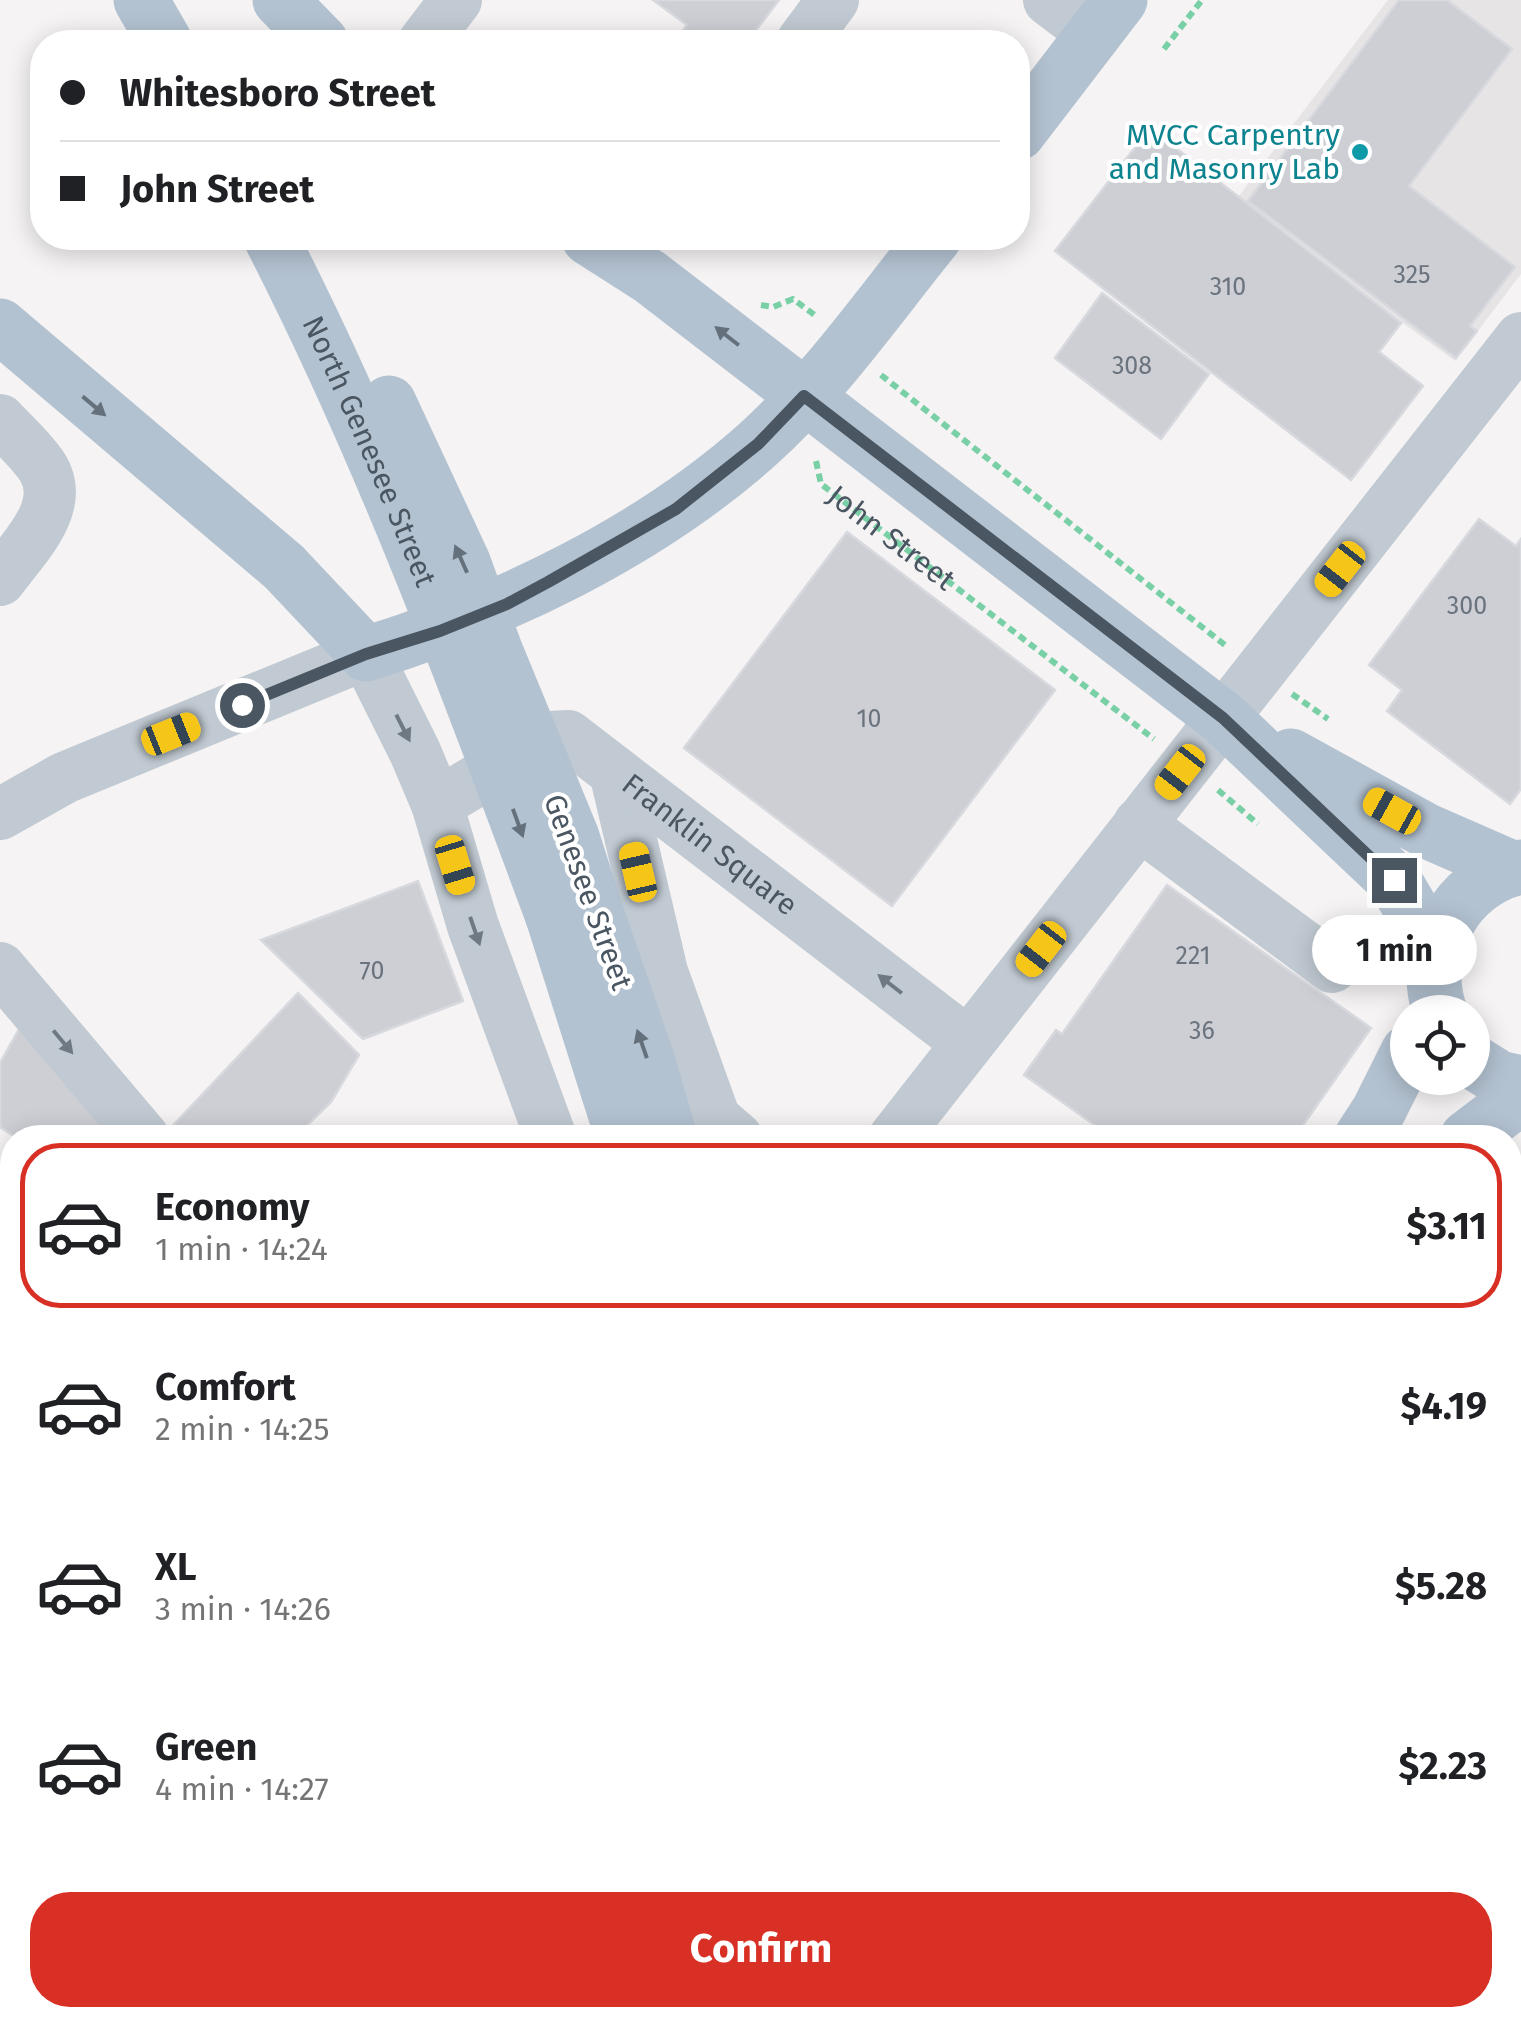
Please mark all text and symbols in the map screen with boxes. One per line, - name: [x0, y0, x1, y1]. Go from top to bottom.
- text: Whitesboro Street: [120, 70, 435, 116]
- place label: MVCC Carpentry and Masonry Lab: [1109, 117, 1340, 187]
- marker: MVCC Carpentry and Masonry Lab: [1349, 141, 1371, 163]
- text: John Street: [120, 166, 314, 212]
- house number: 325: [1393, 260, 1431, 290]
- house number: 310: [1210, 272, 1246, 302]
- street label: North Genesee Street: [294, 310, 444, 592]
- one-way arrow: [714, 326, 740, 347]
- house number: 308: [1112, 351, 1152, 381]
- one-way arrow: [81, 395, 106, 417]
- street label: John Street: [820, 478, 962, 598]
- car: [1310, 536, 1370, 602]
- one-way arrow: [453, 544, 469, 574]
- house number: 300: [1447, 591, 1487, 621]
- route start: [220, 683, 265, 728]
- house number: 10: [857, 704, 881, 734]
- car: [138, 709, 204, 759]
- one-way arrow: [394, 714, 411, 743]
- car: [1150, 739, 1210, 805]
- street label: Franklin Square: [615, 766, 805, 923]
- car: [1358, 783, 1426, 839]
- street label: Genesee Street: [536, 789, 640, 995]
- one-way arrow: [511, 809, 526, 839]
- car: [432, 832, 478, 898]
- car: [617, 839, 659, 905]
- route end: [1372, 858, 1417, 903]
- callout: 1 min: [1312, 915, 1476, 985]
- car: [1011, 916, 1071, 982]
- one-way arrow: [468, 917, 483, 947]
- text: 1 min: [1356, 931, 1433, 969]
- house number: 221: [1176, 941, 1210, 971]
- house number: 70: [360, 956, 384, 986]
- one-way arrow: [877, 974, 903, 994]
- map controls: [1390, 995, 1490, 1095]
- button: locate: [1390, 995, 1490, 1095]
- house number: 36: [1189, 1016, 1215, 1046]
- one-way arrow: [634, 1029, 649, 1059]
- one-way arrow: [52, 1030, 73, 1055]
- icon: car: [35, 1181, 125, 1271]
- text: Economy: [155, 1184, 310, 1230]
- text: $3.11: [1406, 1203, 1487, 1249]
- text: 1 min · 14:24: [155, 1230, 328, 1268]
- icon: car: [35, 1361, 125, 1451]
- text: Comfort: [155, 1364, 296, 1410]
- text: $4.19: [1400, 1383, 1487, 1429]
- text: 2 min · 14:25: [155, 1410, 330, 1448]
- icon: car: [35, 1541, 125, 1631]
- text: XL: [155, 1544, 197, 1590]
- text: $5.28: [1395, 1563, 1487, 1609]
- text: 3 min · 14:26: [155, 1590, 331, 1628]
- icon: car: [35, 1721, 125, 1811]
- text: Green: [155, 1724, 258, 1770]
- text: $2.23: [1399, 1743, 1487, 1789]
- text: 4 min · 14:27: [155, 1770, 329, 1808]
- button: Confirm: [30, 1892, 1492, 2007]

